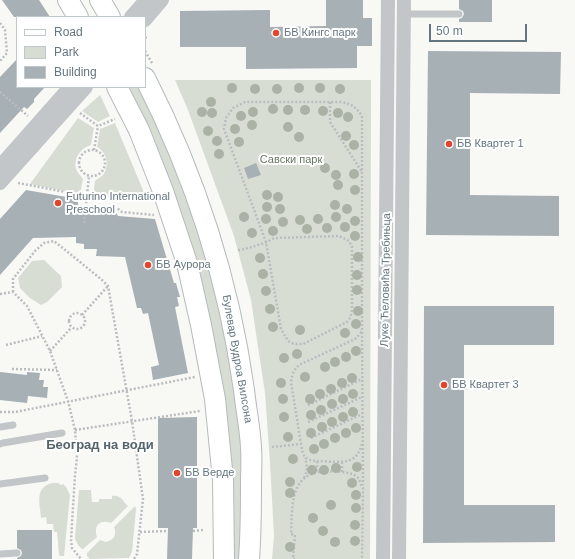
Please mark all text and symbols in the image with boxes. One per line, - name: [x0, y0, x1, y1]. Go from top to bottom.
- legend: [16, 16, 146, 88]
- scale bar: [431, 16, 529, 42]
- text: 50 m: [436, 24, 463, 38]
- text: Road: [54, 25, 83, 39]
- place label: БВ Кингс парк: [284, 26, 356, 40]
- marker: БВ Кингс парк: [271, 28, 281, 38]
- text: Park: [54, 45, 79, 59]
- text: Building: [54, 65, 97, 79]
- place label: БВ Квартет 1: [457, 137, 524, 151]
- marker: БВ Квартет 1: [444, 139, 454, 149]
- park label: Савски парк: [260, 153, 322, 167]
- place label: Futurino International Preschool: [66, 190, 170, 216]
- marker: Futurino International Preschool: [53, 198, 63, 208]
- street label: Луке Ћеловића Требињца: [378, 213, 394, 347]
- place label: БВ Аурора: [156, 258, 211, 272]
- marker: БВ Аурора: [143, 260, 153, 270]
- street label: Булевар Вудроа Вилсона: [219, 294, 255, 424]
- place label: БВ Квартет 3: [452, 378, 519, 392]
- marker: БВ Квартет 3: [439, 380, 449, 390]
- district label: Београд на води: [46, 437, 154, 453]
- place label: БВ Верде: [185, 466, 234, 480]
- marker: БВ Верде: [172, 468, 182, 478]

